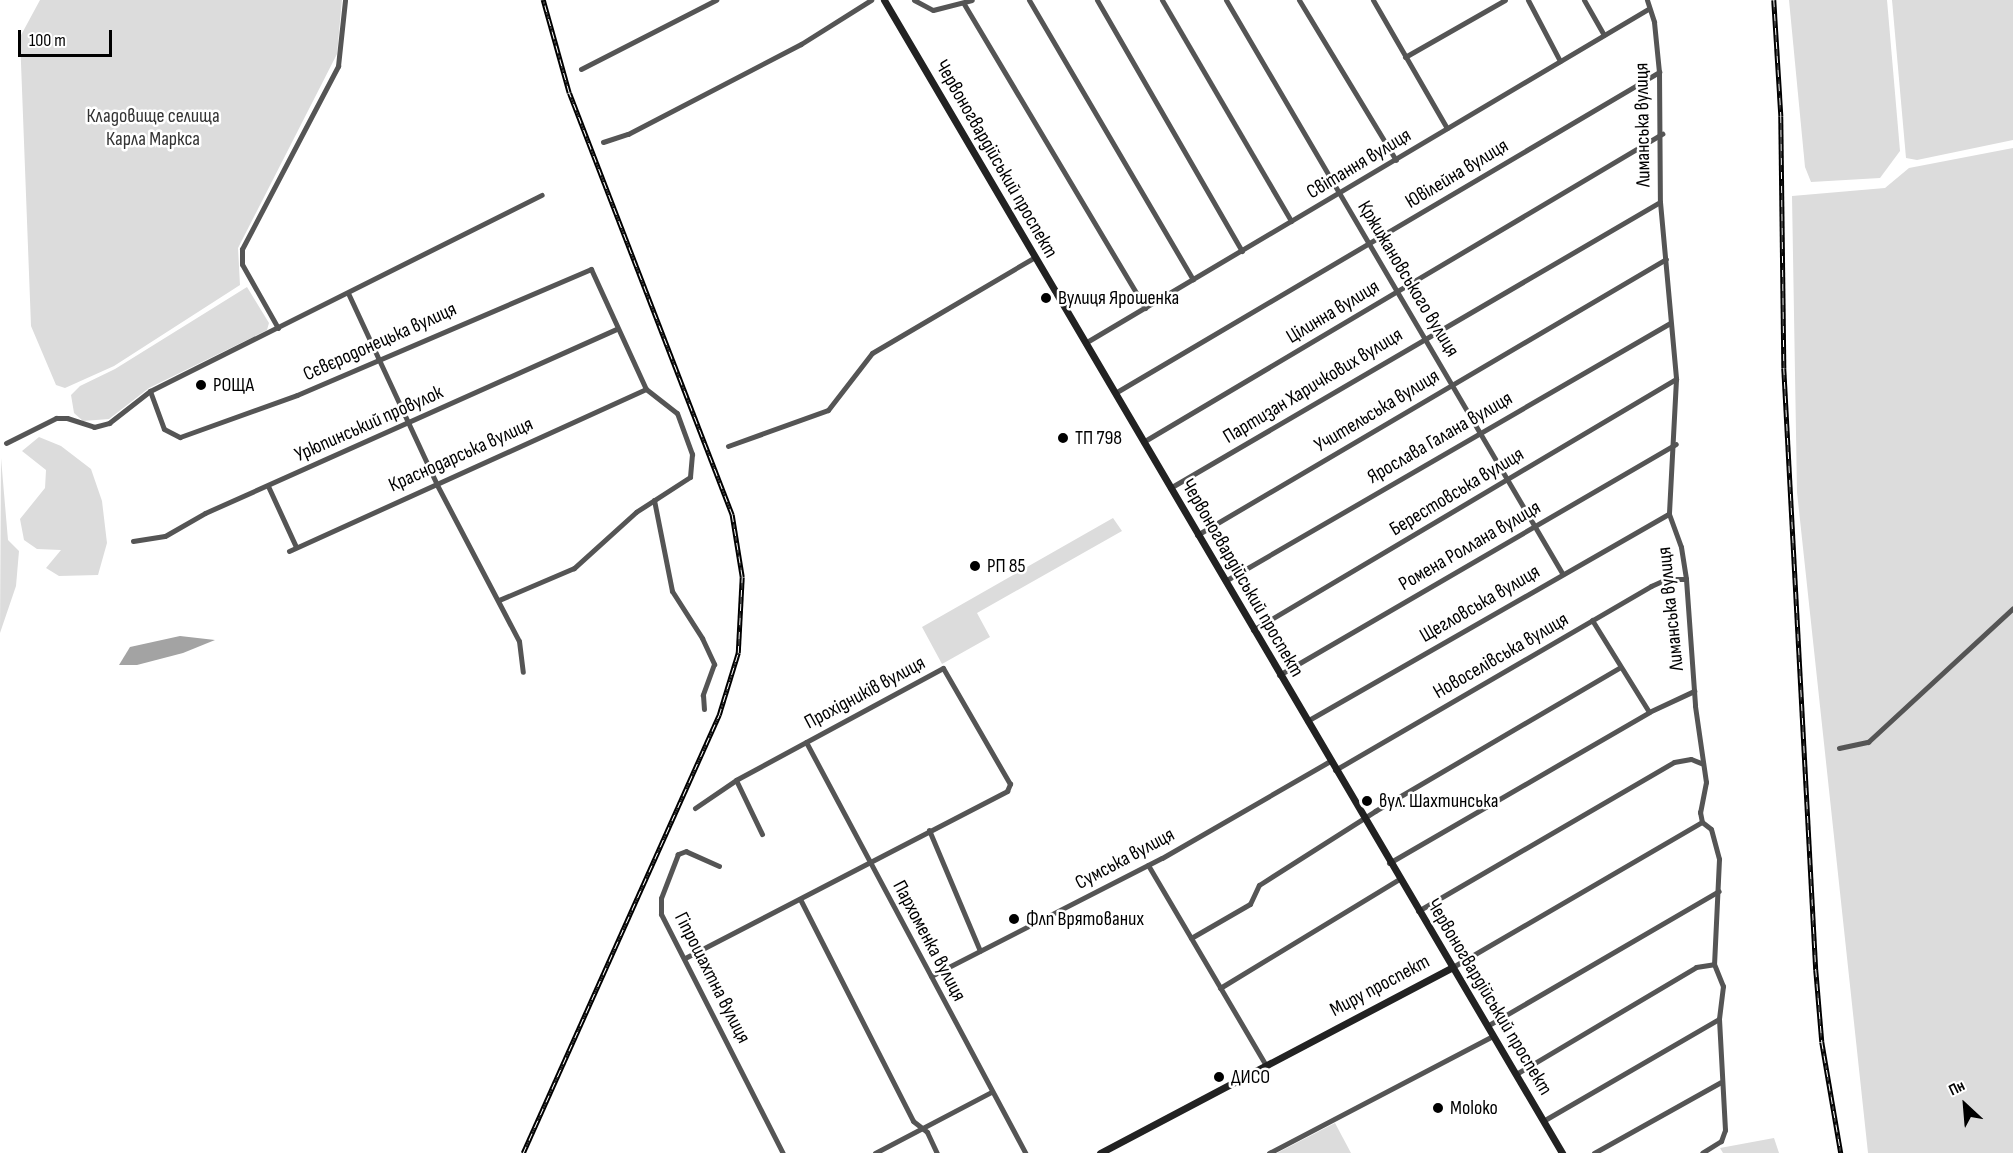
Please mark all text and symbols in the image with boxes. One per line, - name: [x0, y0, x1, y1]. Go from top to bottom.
- scale bar: [21, 18, 116, 56]
- text: 100 m: [29, 30, 66, 51]
- street label: Червоногвардійський проспект: [929, 56, 1063, 262]
- street label: Лиманська вулиця: [1630, 63, 1656, 187]
- park label: Кладовище селища Карла Маркса: [86, 105, 220, 152]
- street label: Світання вулиця: [1302, 123, 1416, 205]
- street label: Ювілейна вулиця: [1401, 134, 1513, 214]
- street label: Кржижановського вулиця: [1352, 197, 1464, 361]
- street label: Цілинна вулиця: [1282, 275, 1384, 349]
- place label: Вулиця Ярошенка: [1058, 286, 1179, 310]
- marker: Вулиця Ярошенка: [1039, 291, 1053, 305]
- street label: Сєвєродонецька вулиця: [300, 297, 460, 387]
- street label: Партизан Харичкових вулиця: [1219, 323, 1407, 449]
- street label: Учительська вулиця: [1310, 364, 1444, 458]
- place label: РОЩА: [213, 373, 254, 397]
- marker: РОЩА: [194, 378, 208, 392]
- street label: Урюпинський провулок: [291, 381, 447, 467]
- street label: Ярослава Галана вулиця: [1363, 387, 1517, 489]
- street label: Краснодарська вулиця: [385, 412, 537, 498]
- place label: ТП 798: [1075, 426, 1122, 450]
- marker: ТП 798: [1056, 431, 1070, 445]
- street label: Берестовська вулиця: [1386, 443, 1528, 541]
- street label: Червоногвардійський проспект: [1175, 475, 1309, 681]
- street label: Ромена Роллана вулиця: [1395, 496, 1545, 596]
- street label: Лиманська вулиця: [1653, 546, 1689, 672]
- place label: РП 85: [987, 554, 1026, 578]
- marker: РП 85: [968, 559, 982, 573]
- street label: Щегловська вулиця: [1416, 560, 1544, 648]
- street label: Новоселівська вулиця: [1429, 608, 1573, 704]
- street label: Прохідників вулиця: [801, 651, 929, 735]
- place label: вул. Шахтинська: [1379, 789, 1498, 813]
- marker: вул. Шахтинська: [1360, 794, 1374, 808]
- street label: Сумська вулиця: [1071, 823, 1179, 895]
- street label: Пархоменка вулиця: [887, 876, 971, 1006]
- street label: Червоногвардійський проспект: [1421, 894, 1557, 1100]
- place label: Флп Врятованих: [1026, 907, 1144, 931]
- street label: Гіпрошахтна вулиця: [669, 909, 755, 1047]
- marker: Флп Врятованих: [1007, 912, 1021, 926]
- street label: Миру проспект: [1326, 950, 1434, 1022]
- place label: ДИСО: [1231, 1065, 1270, 1089]
- marker: ДИСО: [1212, 1070, 1226, 1084]
- north arrow: [1935, 1075, 1995, 1135]
- text: Пн: [1946, 1076, 1968, 1100]
- place label: Moloko: [1450, 1096, 1498, 1120]
- marker: Moloko: [1431, 1101, 1445, 1115]

